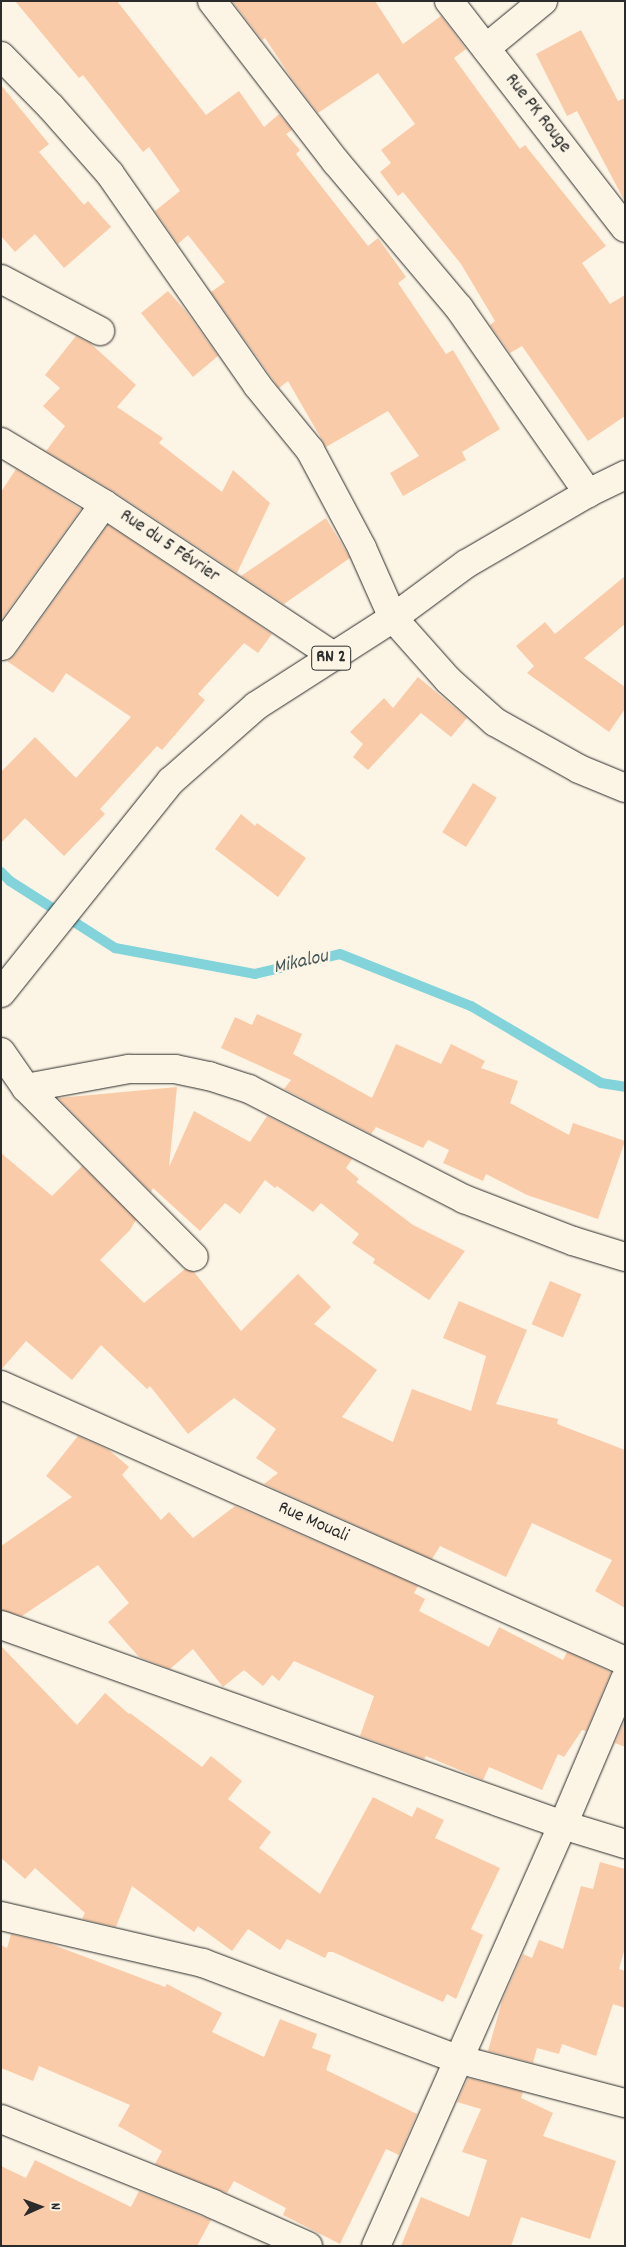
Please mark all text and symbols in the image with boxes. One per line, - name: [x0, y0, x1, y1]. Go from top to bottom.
- street label: Rue PK Rouge: [499, 70, 575, 158]
- street label: Rue du 5 Février: [115, 505, 223, 589]
- road number: RN 2: [311, 642, 351, 674]
- water label: Mikalou: [271, 945, 331, 981]
- street label: Rue Mouali: [274, 1497, 352, 1549]
- north arrow: [15, 2182, 65, 2232]
- text: N: [45, 2203, 65, 2210]

